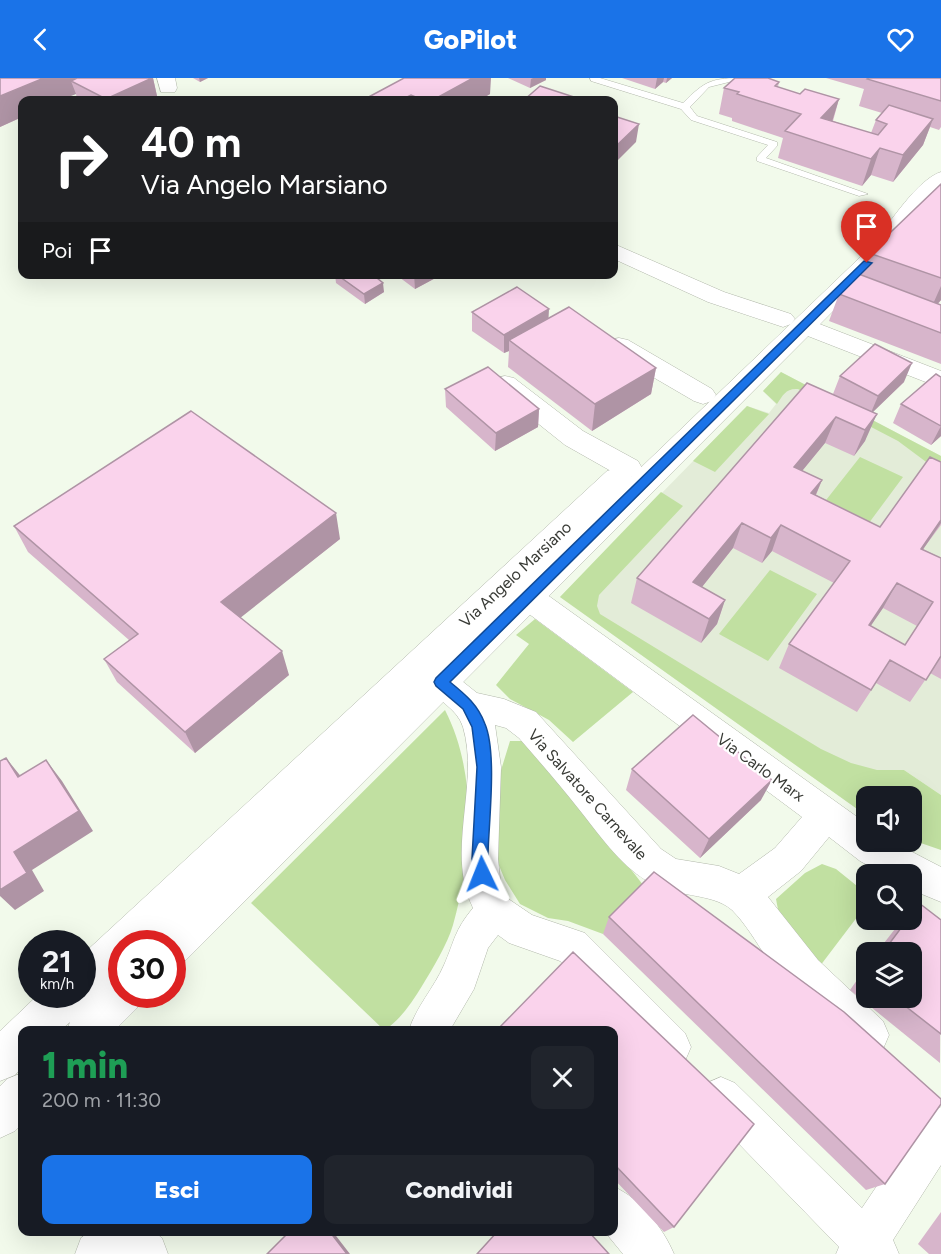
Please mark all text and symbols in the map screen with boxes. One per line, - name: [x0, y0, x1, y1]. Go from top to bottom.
- icon: back: [24, 23, 57, 56]
- text: GoPilot: [424, 23, 517, 56]
- icon: heart: [884, 23, 917, 56]
- text: 40 m: [141, 117, 241, 168]
- icon: right: [42, 120, 120, 198]
- text: Via Angelo Marsiano: [141, 168, 388, 201]
- pin: [841, 201, 892, 263]
- icon: arrive: [850, 210, 883, 243]
- icon: arrive: [84, 234, 117, 267]
- text: Poi: [42, 237, 72, 264]
- street label: Via Angelo Marsiano: [455, 518, 575, 631]
- street label: Via Salvatore Carnevale: [524, 725, 651, 864]
- street label: Via Carlo Marx: [713, 729, 808, 806]
- map controls: [856, 786, 922, 1008]
- button: sound: [856, 786, 922, 852]
- position arrow: [450, 842, 514, 906]
- button: search: [856, 864, 922, 930]
- speed limit sign: 30: [108, 930, 186, 1008]
- button: layers: [856, 942, 922, 1008]
- text: 21: [42, 943, 72, 980]
- text: km/h: [40, 975, 74, 993]
- text: 1 min: [42, 1044, 128, 1087]
- button: close: [531, 1046, 594, 1109]
- text: 200 m · 11:30: [42, 1088, 161, 1112]
- button: Esci: [42, 1155, 312, 1224]
- button: Condividi: [324, 1155, 594, 1224]

